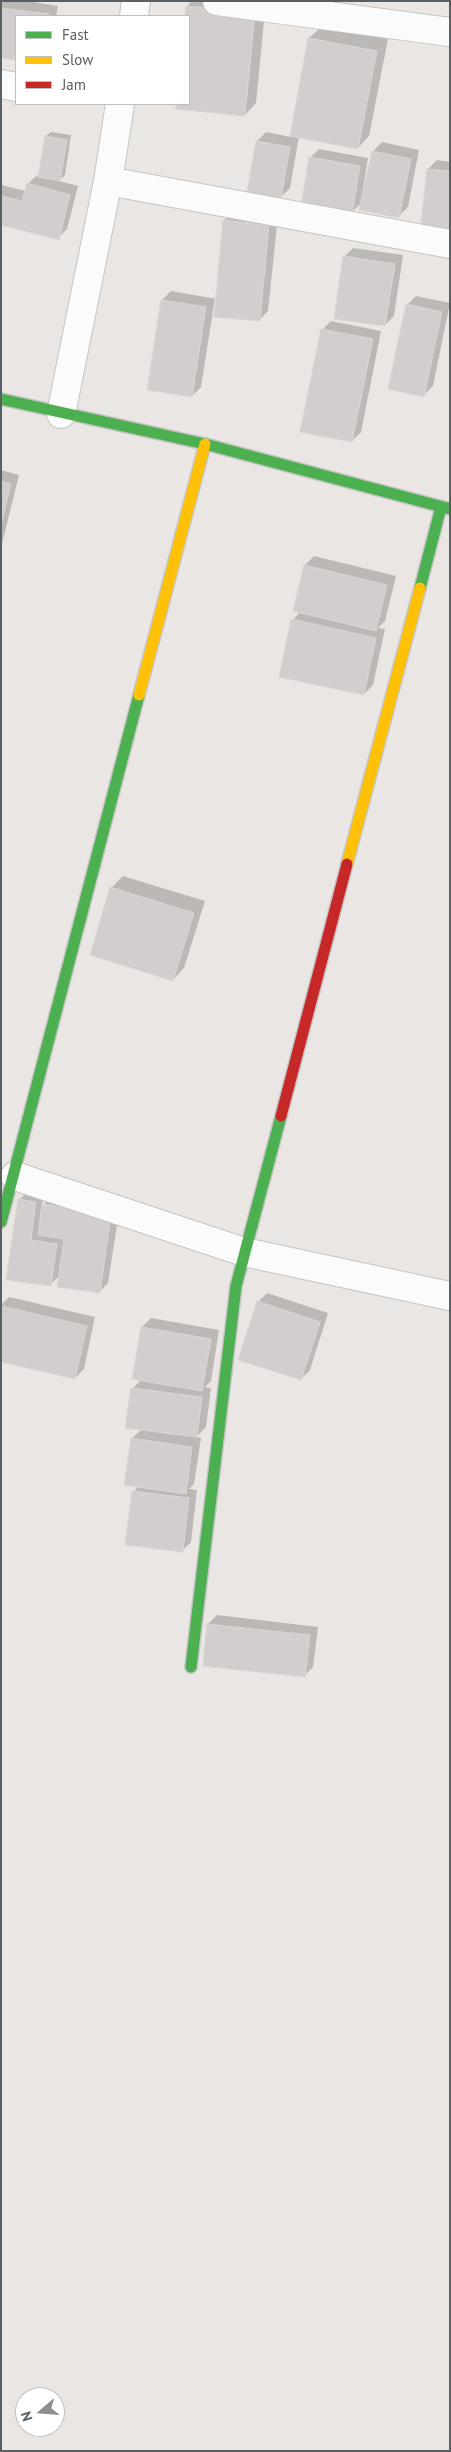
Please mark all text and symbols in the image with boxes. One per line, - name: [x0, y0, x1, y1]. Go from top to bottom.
- legend: [15, 15, 190, 105]
- text: Fast: [62, 25, 89, 44]
- text: Slow: [62, 50, 93, 69]
- text: Jam: [62, 75, 86, 94]
- north arrow: [15, 2387, 65, 2437]
- text: N: [17, 2409, 37, 2423]

